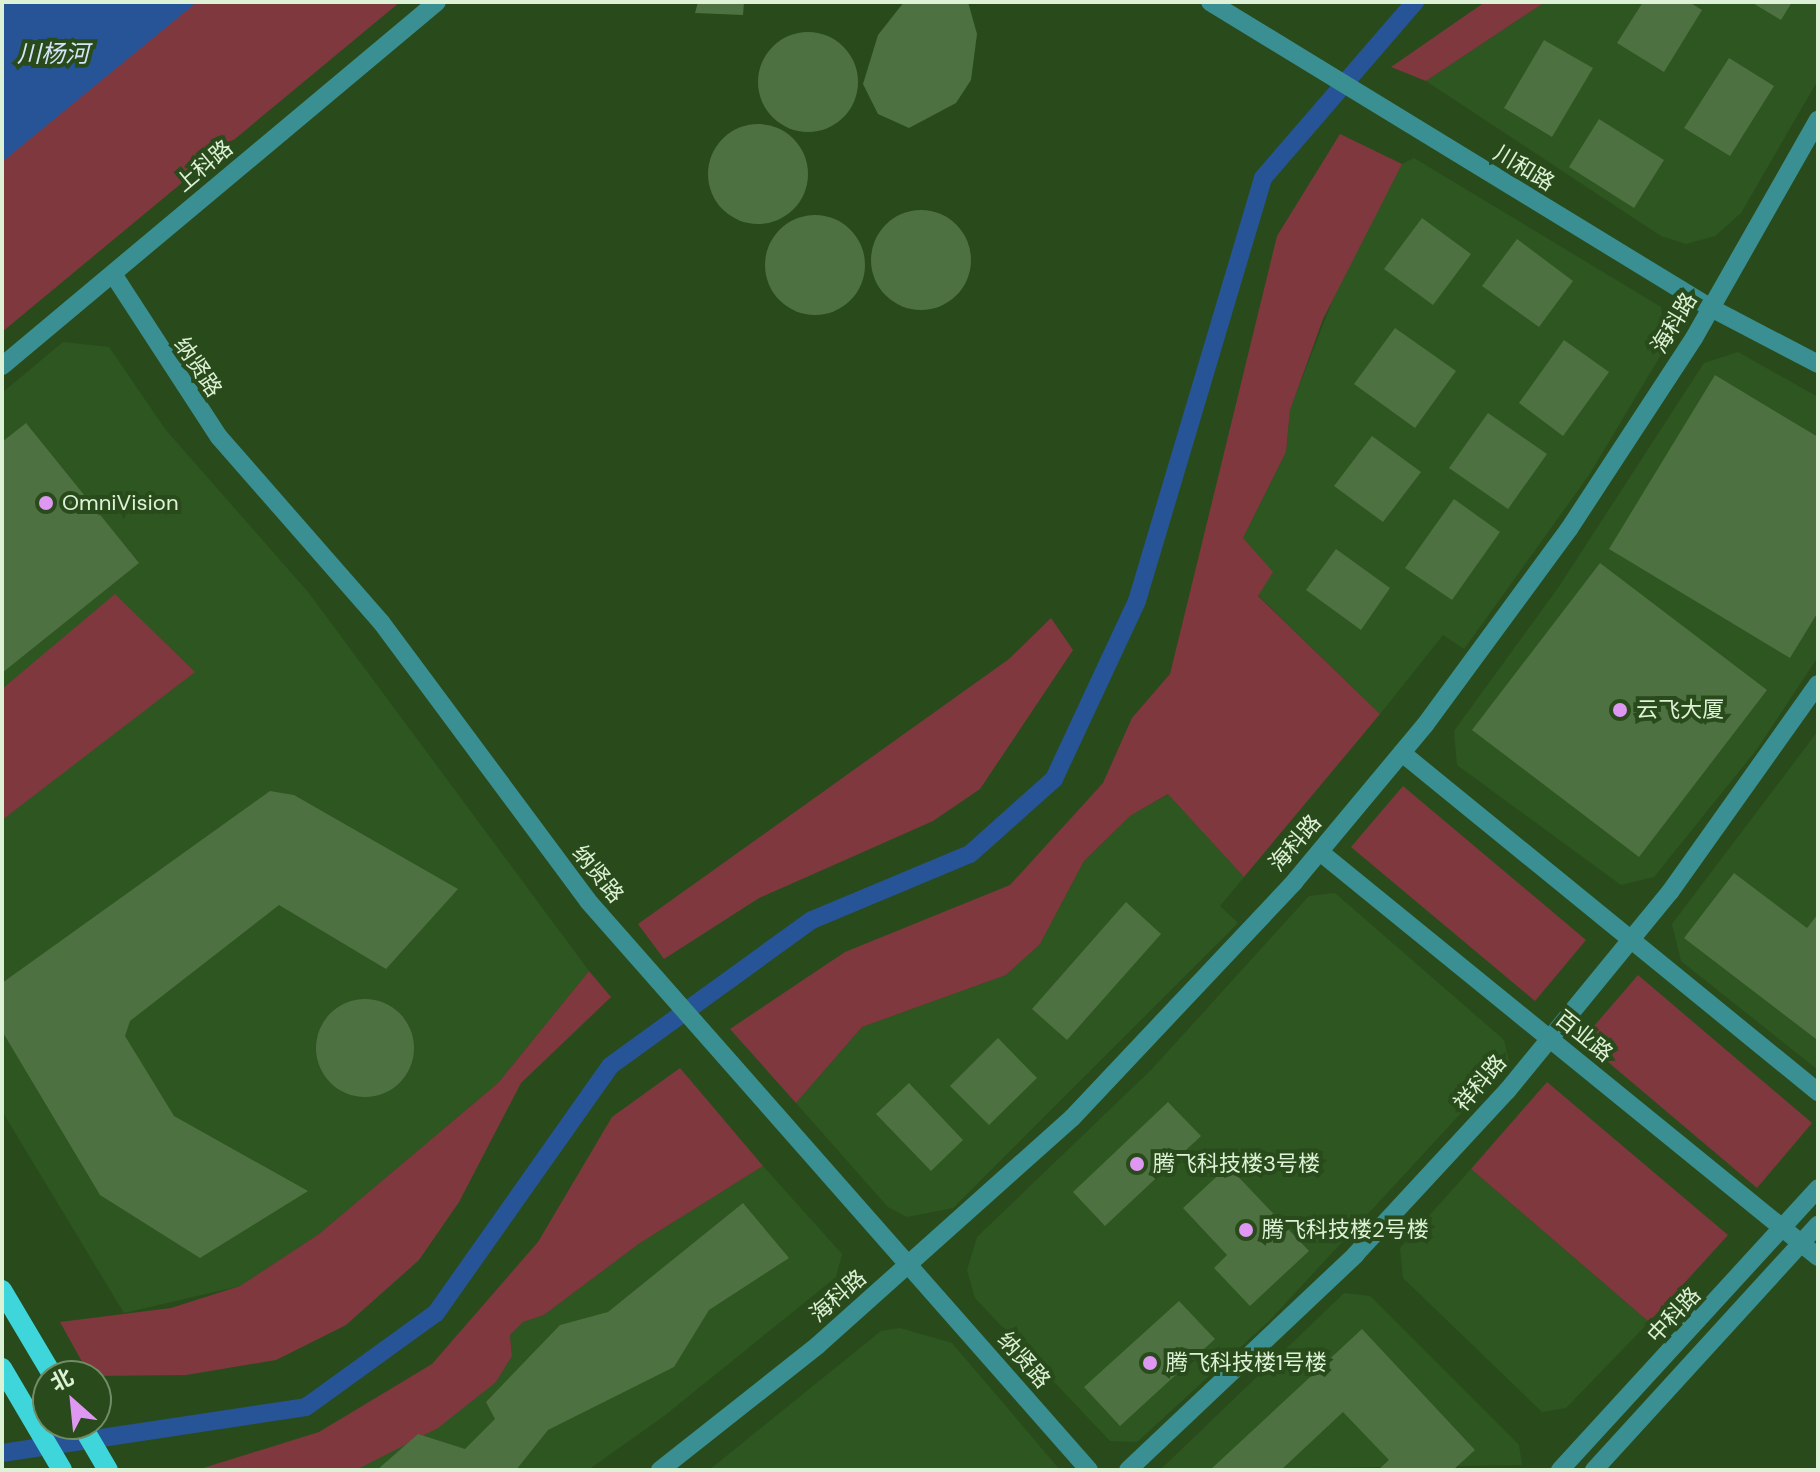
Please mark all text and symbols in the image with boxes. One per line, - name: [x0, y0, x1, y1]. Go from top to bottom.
- water label: 川杨河: [17, 40, 89, 68]
- street label: 上科路: [170, 135, 238, 197]
- street label: 川和路: [1489, 140, 1559, 196]
- street label: 海科路: [1646, 288, 1702, 358]
- street label: 纳贤路: [169, 332, 227, 402]
- place label: OmniVision: [62, 490, 179, 516]
- marker: OmniVision: [37, 494, 55, 512]
- place label: 云飞大厦: [1636, 697, 1724, 723]
- marker: 云飞大厦: [1611, 701, 1629, 719]
- street label: 海科路: [1263, 809, 1327, 877]
- street label: 纳贤路: [567, 840, 629, 908]
- street label: 百业路: [1550, 1005, 1618, 1067]
- street label: 祥科路: [1448, 1049, 1512, 1117]
- place label: 腾飞科技楼3号楼: [1153, 1151, 1320, 1177]
- marker: 腾飞科技楼3号楼: [1128, 1155, 1146, 1173]
- place label: 腾飞科技楼2号楼: [1262, 1217, 1429, 1243]
- marker: 腾飞科技楼2号楼: [1237, 1221, 1255, 1239]
- street label: 海科路: [804, 1264, 872, 1328]
- street label: 中科路: [1642, 1282, 1706, 1348]
- street label: 纳贤路: [992, 1326, 1056, 1394]
- place label: 腾飞科技楼1号楼: [1166, 1350, 1327, 1376]
- marker: 腾飞科技楼1号楼: [1141, 1354, 1159, 1372]
- north arrow: [32, 1360, 112, 1440]
- text: 北: [45, 1362, 78, 1398]

